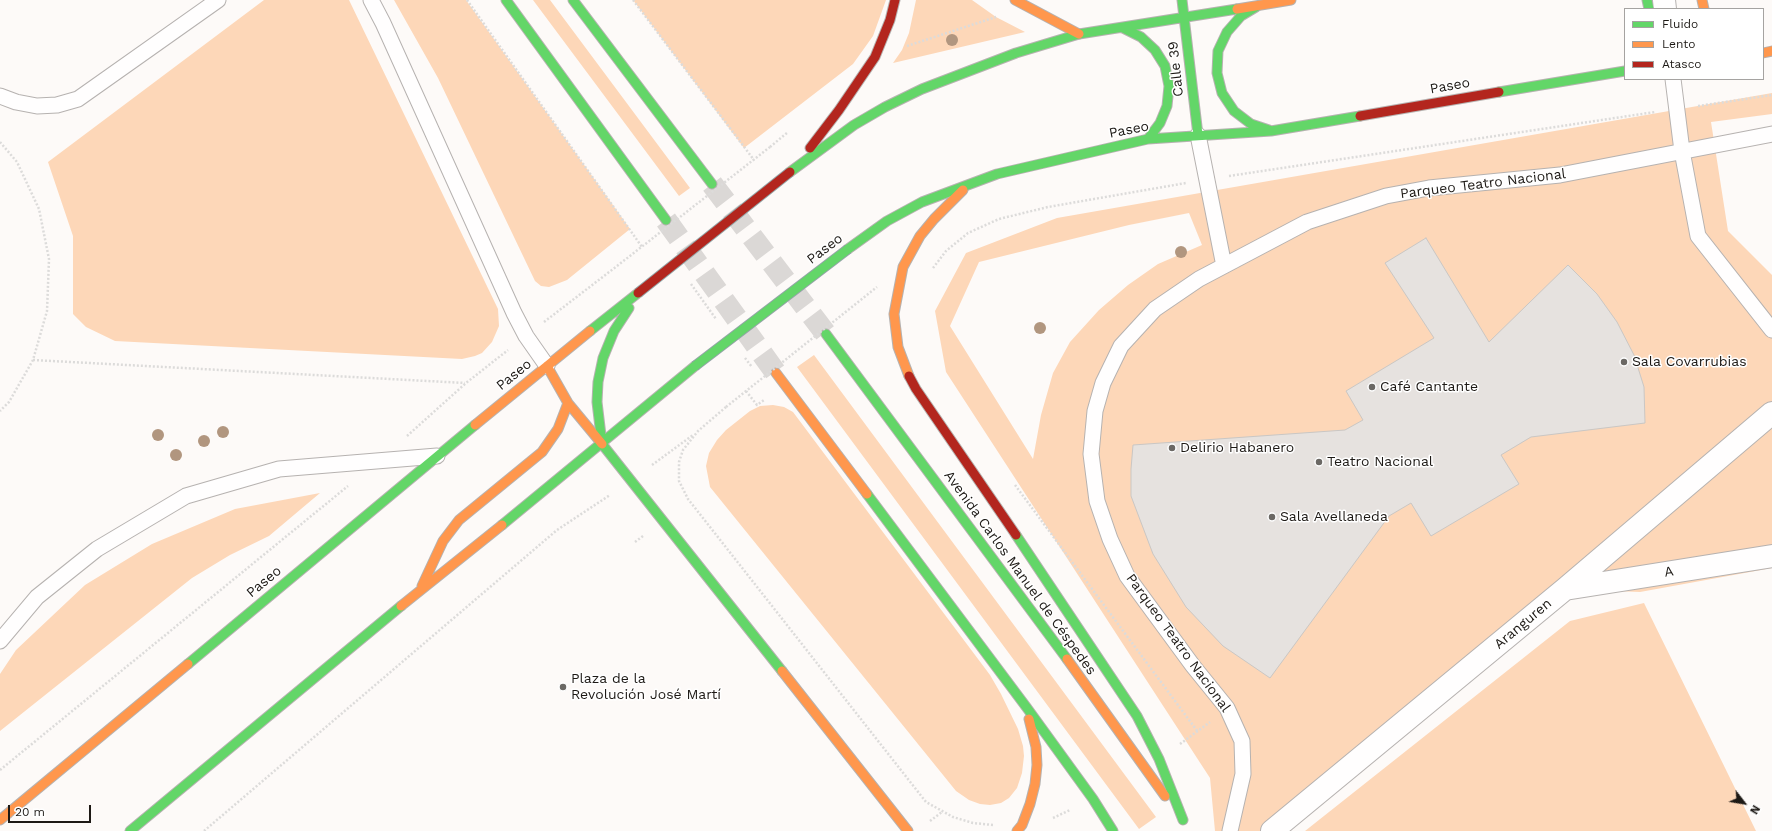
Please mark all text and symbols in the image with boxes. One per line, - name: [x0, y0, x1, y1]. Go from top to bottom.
- legend: [1624, 8, 1764, 80]
- text: Fluido: [1662, 17, 1698, 31]
- text: Lento: [1662, 37, 1696, 51]
- street label: Calle 39: [1165, 40, 1187, 98]
- text: Atasco: [1662, 57, 1702, 71]
- street label: Paseo: [1429, 74, 1471, 98]
- street label: Paseo: [1108, 118, 1150, 142]
- street label: Parqueo Teatro Nacional: [1399, 166, 1567, 202]
- street label: Paseo: [804, 230, 846, 268]
- place label: Sala Covarrubias: [1632, 354, 1747, 370]
- street label: Paseo: [493, 356, 535, 394]
- marker: Sala Covarrubias: [1619, 357, 1629, 367]
- place label: Café Cantante: [1380, 379, 1478, 395]
- marker: Café Cantante: [1367, 382, 1377, 392]
- place label: Delirio Habanero: [1180, 440, 1294, 456]
- marker: Delirio Habanero: [1167, 443, 1177, 453]
- place label: Teatro Nacional: [1327, 454, 1433, 470]
- marker: Teatro Nacional: [1314, 457, 1324, 467]
- street label: Avenida Carlos Manuel de Céspedes: [940, 468, 1100, 678]
- place label: Sala Avellaneda: [1280, 509, 1388, 525]
- marker: Sala Avellaneda: [1267, 512, 1277, 522]
- street label: Paseo: [243, 563, 285, 601]
- street label: A: [1663, 563, 1675, 581]
- street label: Parqueo Teatro Nacional: [1122, 571, 1234, 715]
- street label: Aranguren: [1491, 595, 1555, 653]
- place label: Plaza de la Revolución José Martí: [571, 671, 721, 704]
- marker: Plaza de la Revolución José Martí: [558, 682, 568, 692]
- north arrow: [1724, 783, 1764, 823]
- scale bar: [10, 797, 93, 823]
- text: N: [1747, 803, 1762, 816]
- text: 20 m: [15, 805, 45, 819]

